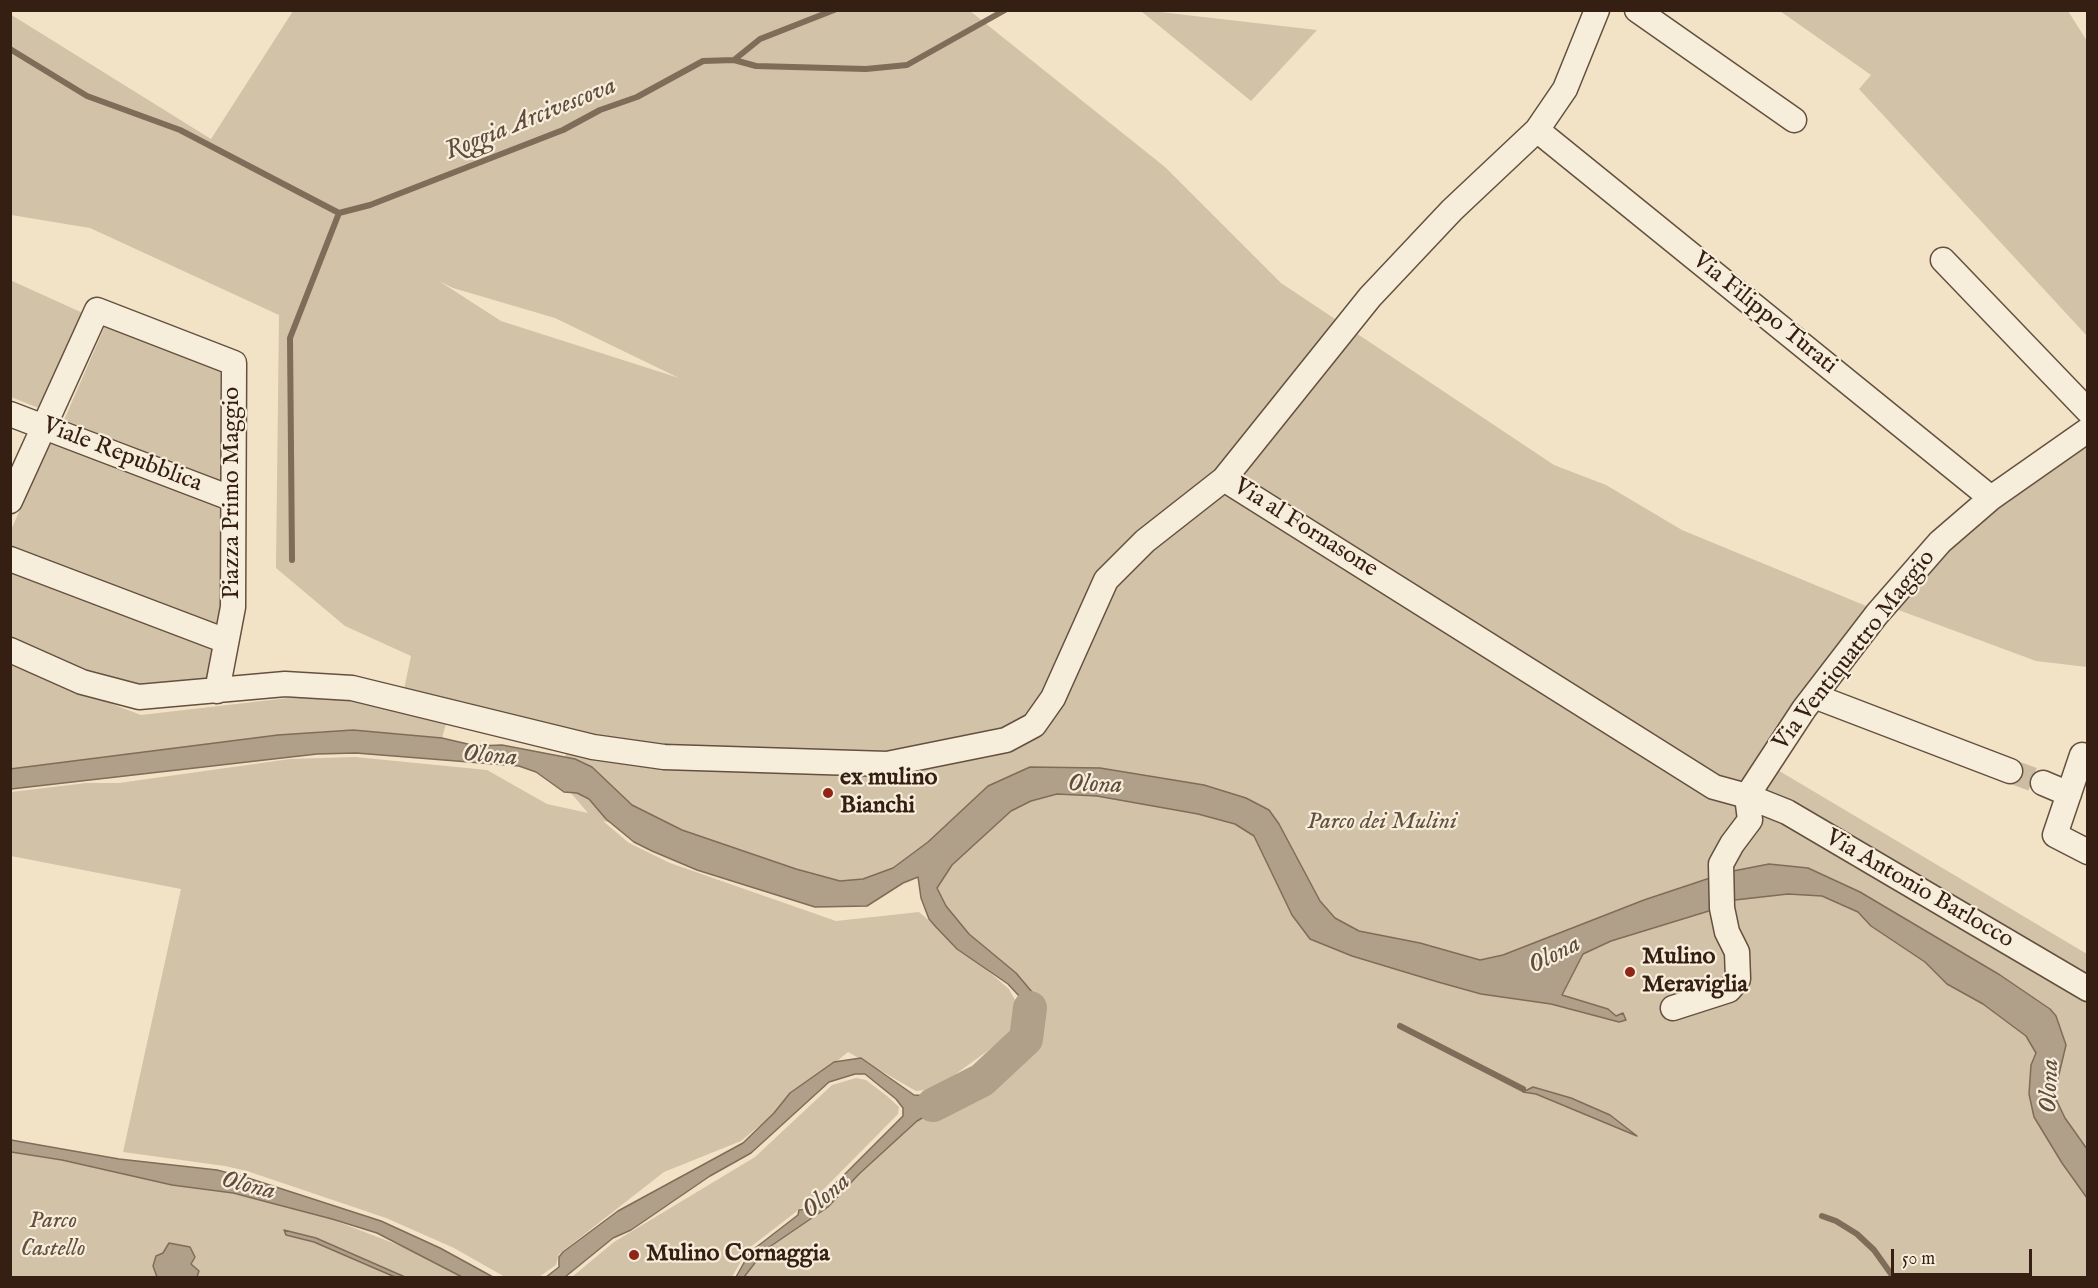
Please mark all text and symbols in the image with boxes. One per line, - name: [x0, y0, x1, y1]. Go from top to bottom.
- water label: Roggia Arcivescova: [441, 71, 621, 169]
- street label: Via Filippo Turati: [1686, 247, 1842, 381]
- street label: Piazza Primo Maggio: [219, 387, 247, 599]
- street label: Viale Repubblica: [38, 412, 206, 500]
- street label: Via al Fornasone: [1227, 473, 1383, 585]
- street label: Via Ventiquattro Maggio: [1768, 545, 1942, 757]
- water label: Olona: [461, 739, 519, 775]
- place label: ex mulino Bianchi: [840, 765, 937, 821]
- water label: Olona: [1067, 769, 1123, 803]
- marker: ex mulino Bianchi: [821, 786, 835, 800]
- park label: Parco dei Mulini: [1307, 809, 1457, 837]
- street label: Via Antonio Barlocco: [1820, 824, 2018, 956]
- water label: Olona: [1524, 930, 1586, 982]
- place label: Mulino Meraviglia: [1642, 944, 1748, 1000]
- marker: Mulino Meraviglia: [1623, 965, 1637, 979]
- water label: Olona: [2034, 1058, 2068, 1114]
- water label: Olona: [218, 1165, 278, 1209]
- water label: Olona: [796, 1167, 858, 1227]
- park label: Parco Castello: [20, 1208, 86, 1264]
- scale bar: [1894, 1237, 2035, 1275]
- place label: Mulino Cornaggia: [646, 1241, 830, 1269]
- marker: Mulino Cornaggia: [627, 1248, 641, 1262]
- text: 50 m: [1902, 1248, 1935, 1271]

